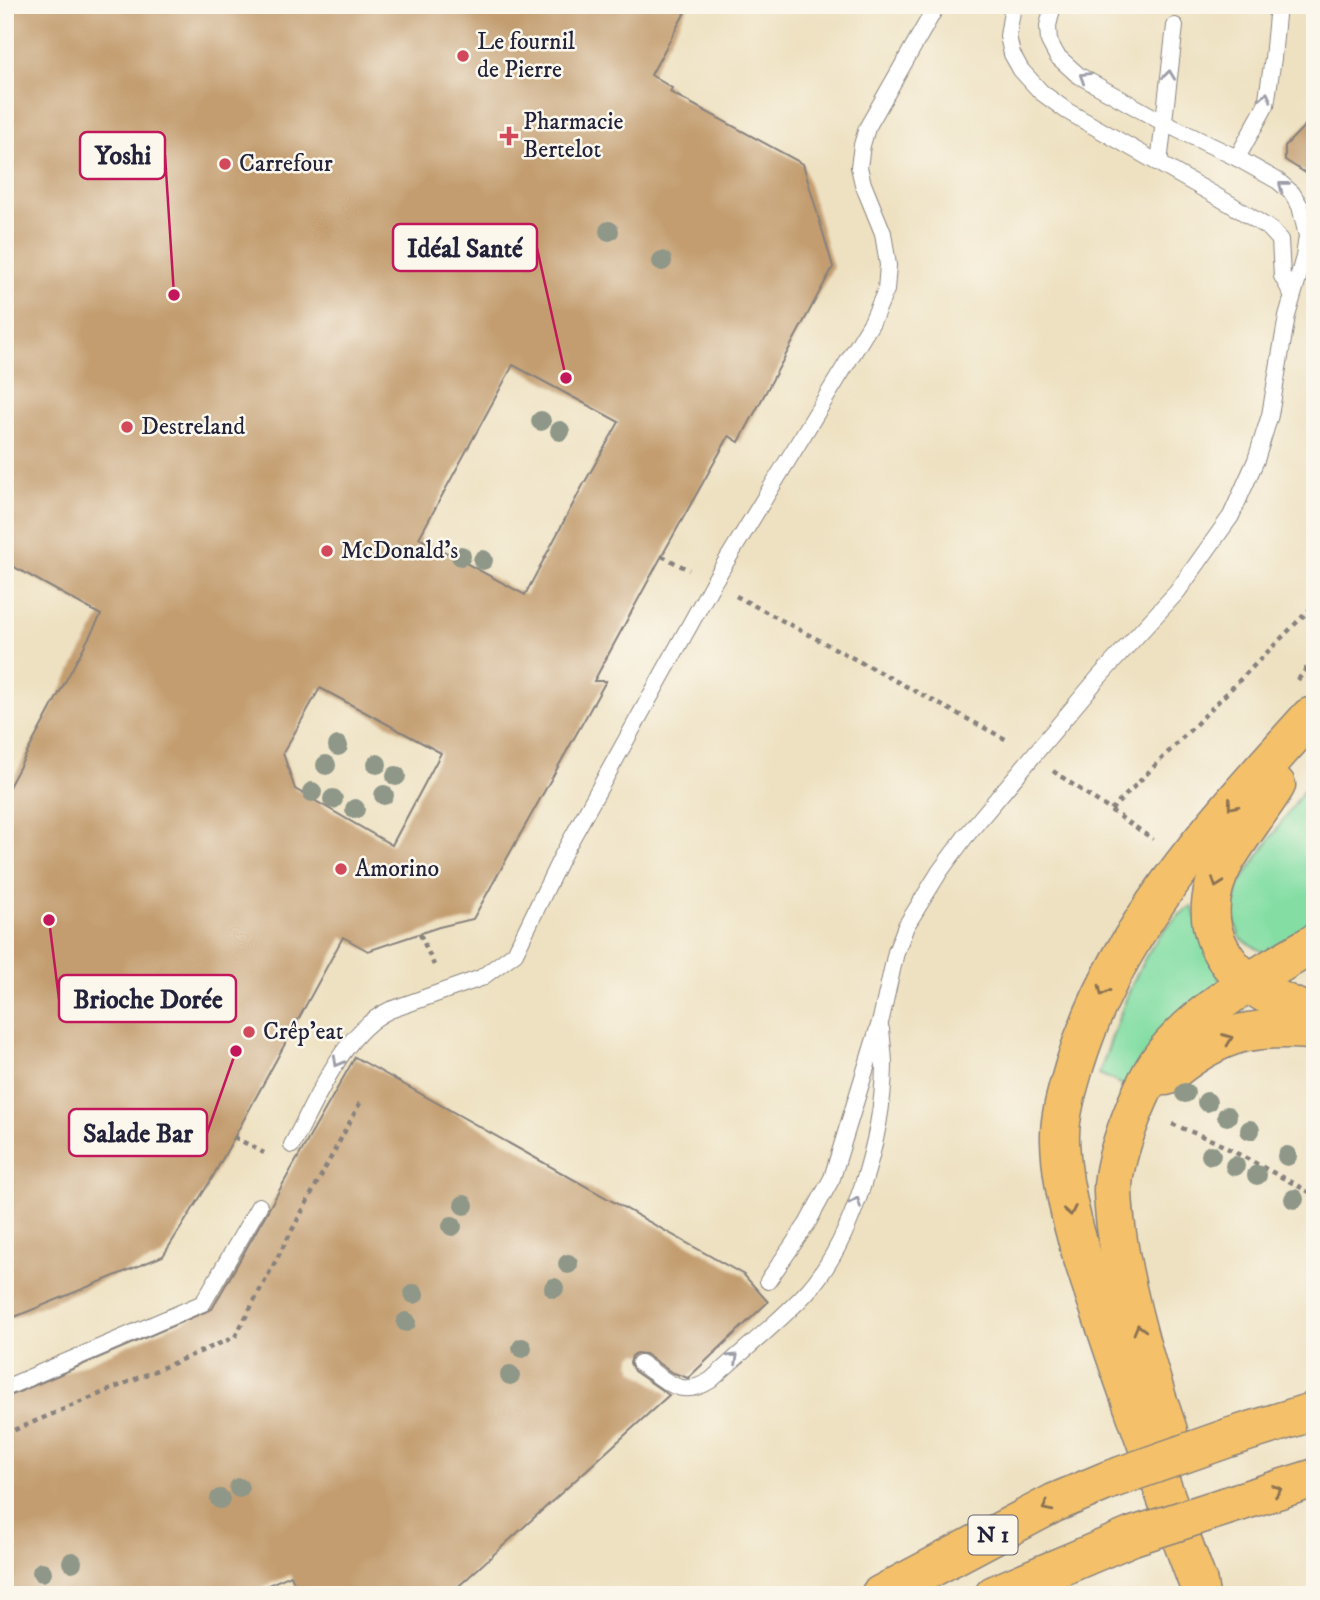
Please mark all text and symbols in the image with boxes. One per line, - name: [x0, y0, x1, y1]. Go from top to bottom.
- place label: Le fournil de Pierre: [477, 27, 576, 85]
- marker: Le fournil de Pierre: [455, 48, 471, 64]
- one-way arrow: [1162, 69, 1177, 81]
- one-way arrow: [1079, 73, 1092, 86]
- one-way arrow: [1258, 91, 1273, 103]
- place label: Pharmacie Bertelot: [523, 107, 623, 165]
- marker: Pharmacie Bertelot: [501, 128, 517, 144]
- callout: Yoshi: [80, 132, 165, 179]
- text: Yoshi: [94, 140, 151, 173]
- place label: Carrefour: [239, 149, 333, 179]
- marker: Carrefour: [217, 156, 233, 172]
- one-way arrow: [1279, 182, 1291, 195]
- callout: Idéal Santé: [393, 224, 537, 271]
- text: Idéal Santé: [407, 233, 524, 266]
- place label: Destreland: [141, 412, 245, 442]
- marker: Destreland: [119, 419, 135, 435]
- place label: McDonald's: [341, 536, 458, 566]
- marker: McDonald's: [319, 543, 335, 559]
- one-way arrow: [1228, 796, 1240, 809]
- place label: Amorino: [355, 854, 439, 884]
- marker: Amorino: [333, 861, 349, 877]
- one-way arrow: [1211, 876, 1225, 888]
- callout: Brioche Dorée: [59, 975, 236, 1022]
- text: Brioche Dorée: [73, 984, 223, 1017]
- one-way arrow: [1097, 984, 1111, 996]
- place label: Crêp'eat: [263, 1017, 344, 1047]
- marker: Crêp'eat: [241, 1024, 257, 1040]
- one-way arrow: [1221, 1033, 1233, 1047]
- one-way arrow: [333, 1055, 346, 1067]
- callout: Salade Bar: [69, 1109, 207, 1156]
- text: Salade Bar: [83, 1118, 193, 1151]
- one-way arrow: [847, 1197, 861, 1209]
- one-way arrow: [1062, 1205, 1077, 1217]
- one-way arrow: [1133, 1323, 1147, 1335]
- one-way arrow: [726, 1354, 739, 1367]
- one-way arrow: [1270, 1484, 1283, 1498]
- one-way arrow: [1042, 1498, 1054, 1512]
- road number: N 1: [968, 1516, 1018, 1554]

